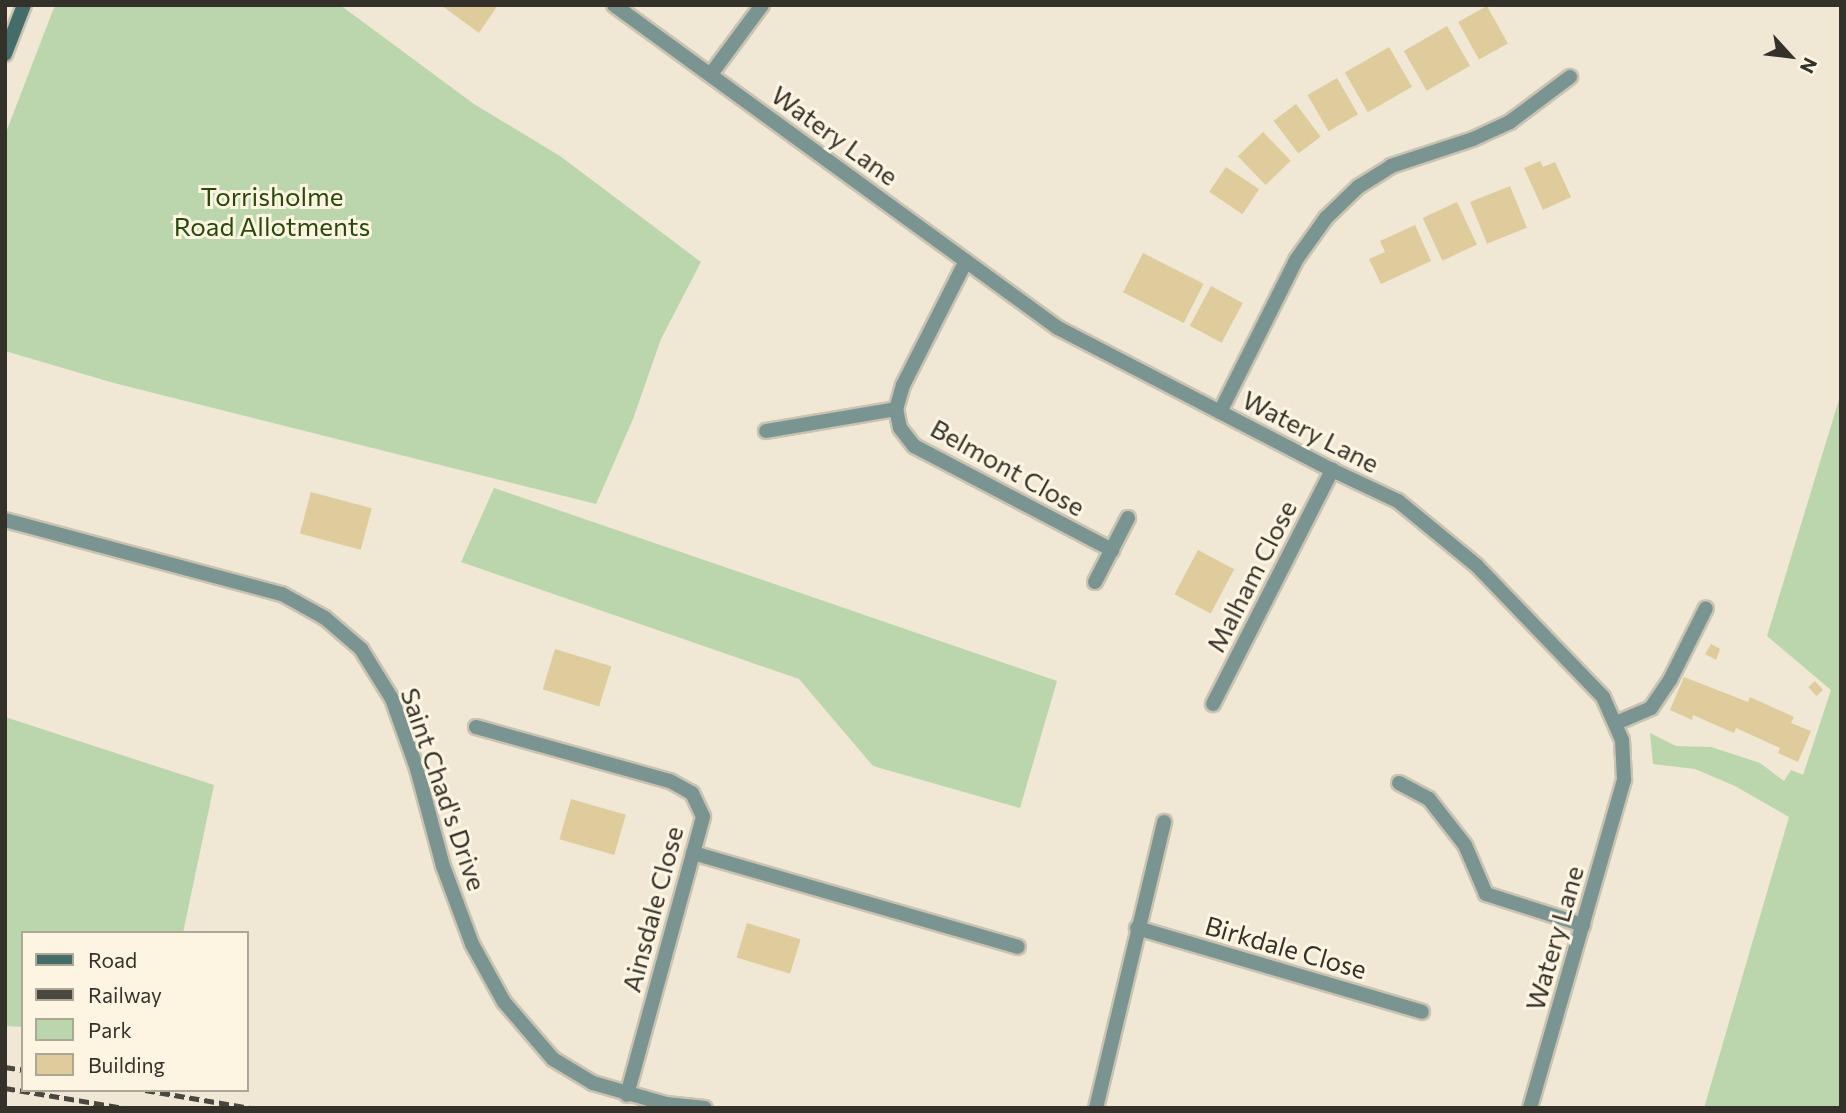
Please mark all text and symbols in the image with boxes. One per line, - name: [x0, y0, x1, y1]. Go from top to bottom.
- north arrow: [1755, 21, 1825, 91]
- text: N: [1796, 54, 1823, 77]
- street label: Watery Lane: [766, 79, 904, 191]
- park label: Torrisholme Road Allotments: [174, 180, 370, 242]
- street label: Watery Lane: [1238, 383, 1384, 479]
- street label: Belmont Close: [926, 412, 1090, 522]
- street label: Malham Close: [1199, 495, 1303, 657]
- street label: Saint Chad's Drive: [395, 684, 493, 894]
- street label: Ainsdale Close: [615, 823, 689, 995]
- street label: Watery Lane: [1518, 862, 1590, 1014]
- street label: Birkdale Close: [1202, 909, 1370, 985]
- legend: [21, 931, 248, 1092]
- text: Road: [88, 947, 137, 972]
- text: Railway: [88, 982, 162, 1007]
- text: Park: [88, 1017, 132, 1042]
- text: Building: [88, 1052, 165, 1077]

